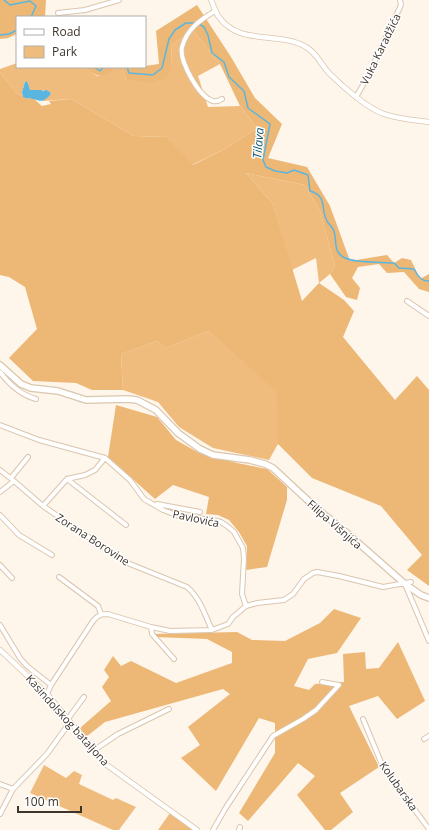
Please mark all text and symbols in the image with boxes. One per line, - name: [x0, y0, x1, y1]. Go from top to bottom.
- street label: Vuka Karadžića: [356, 11, 404, 87]
- legend: [16, 16, 146, 68]
- text: Road: [52, 23, 81, 40]
- text: Park: [52, 43, 78, 60]
- water label: Tilava: [248, 127, 268, 159]
- street label: Filipa Višnjića: [304, 496, 366, 552]
- street label: Pavlovića: [171, 506, 221, 530]
- street label: Zorana Borovine: [53, 509, 133, 569]
- street label: Kasindolskog bataljona: [23, 671, 113, 769]
- street label: Kolubarska: [376, 758, 422, 814]
- scale bar: [18, 788, 81, 814]
- text: 100 m: [24, 793, 59, 810]

